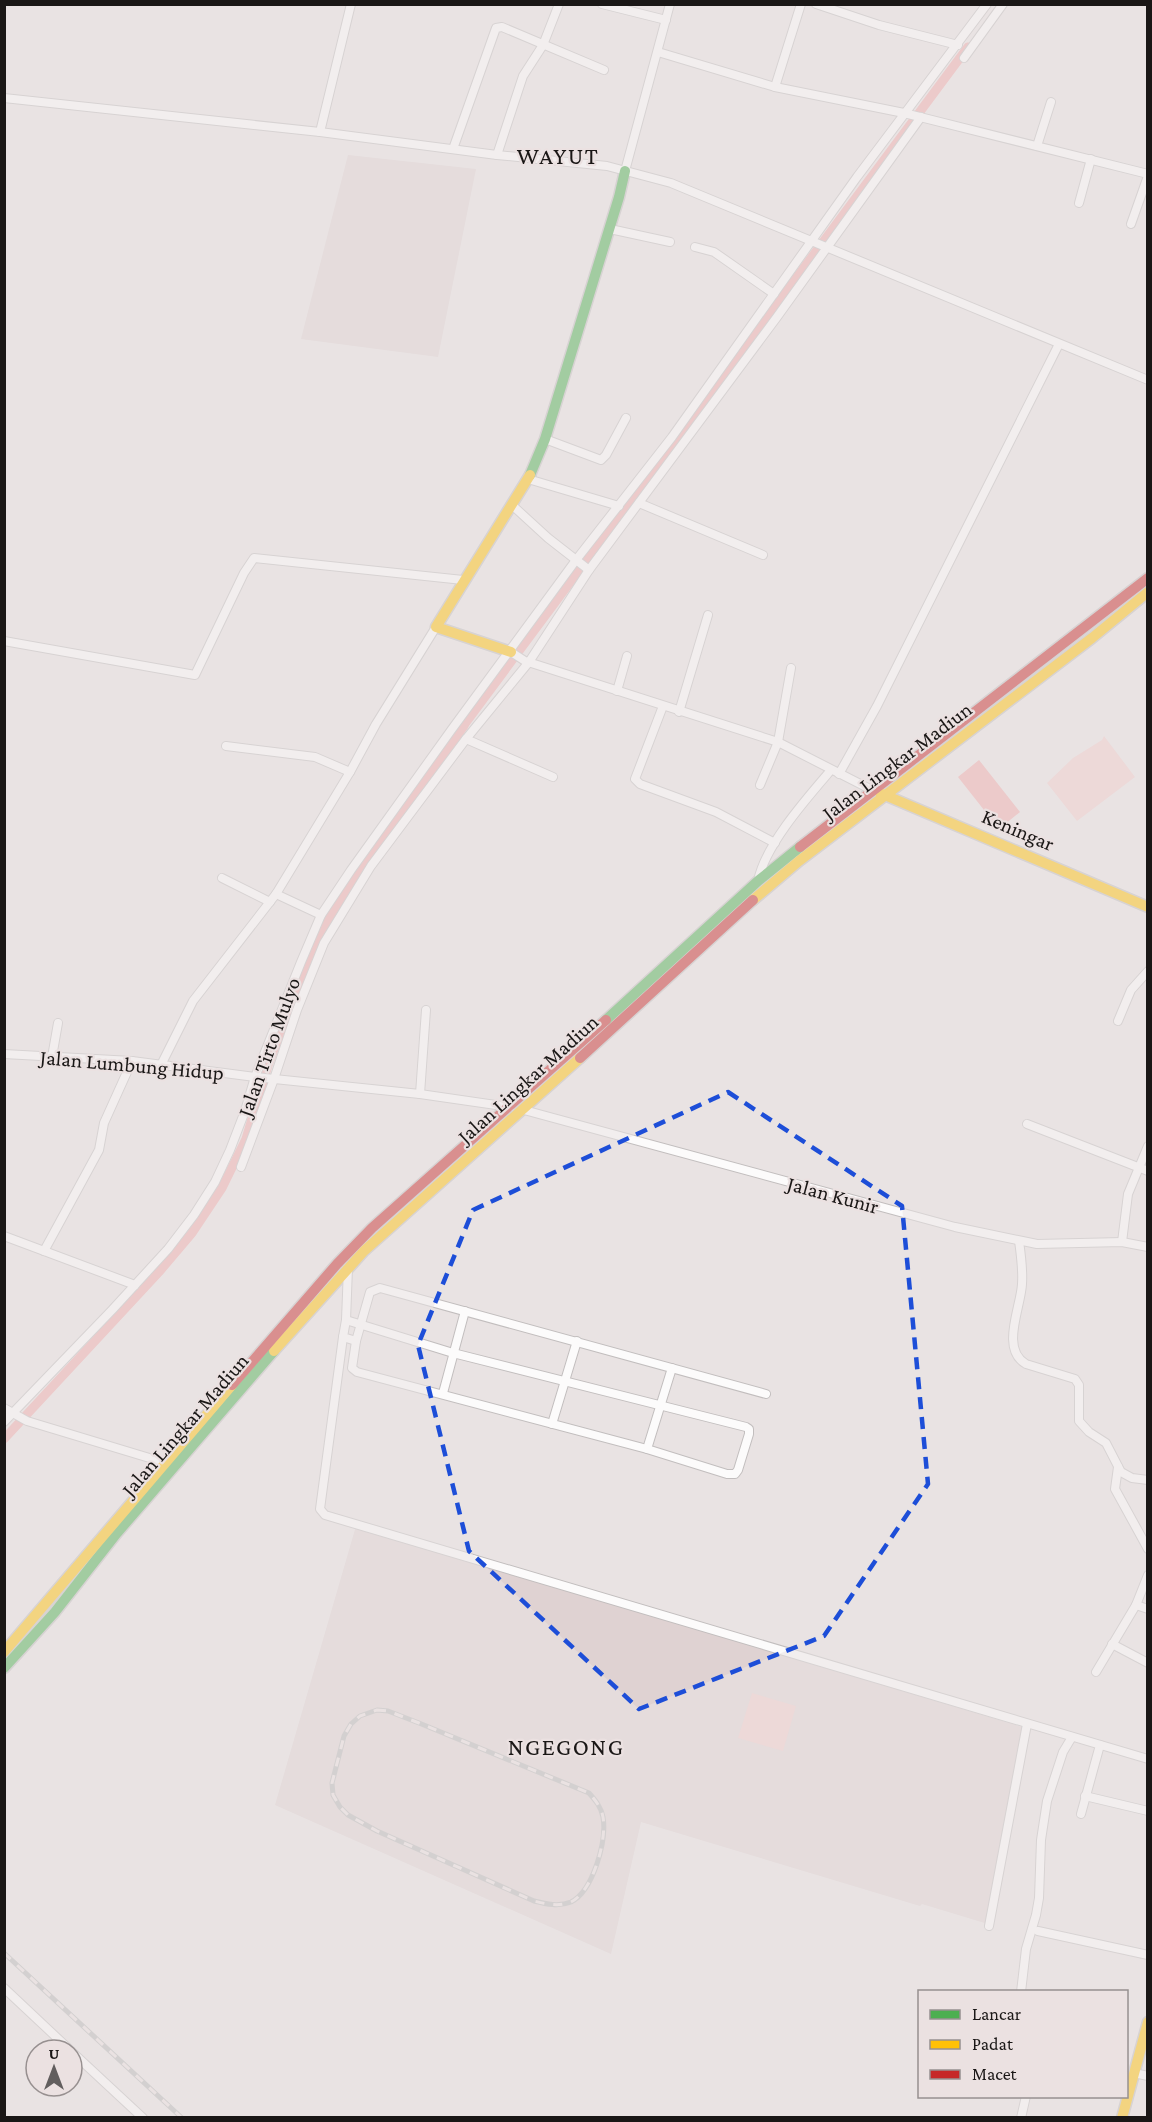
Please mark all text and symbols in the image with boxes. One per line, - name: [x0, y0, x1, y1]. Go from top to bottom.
- district label: WAYUT: [517, 142, 599, 169]
- street label: Jalan Lingkar Madiun: [816, 697, 976, 826]
- street label: Keningar: [978, 804, 1058, 856]
- street label: Jalan Tirto Mulyo: [232, 974, 305, 1122]
- street label: Jalan Lingkar Madiun: [451, 1010, 603, 1150]
- street label: Jalan Lumbung Hidup: [37, 1045, 225, 1085]
- street label: Jalan Kunir: [783, 1171, 882, 1219]
- street label: Jalan Lingkar Madiun: [115, 1349, 253, 1503]
- district label: NGEGONG: [508, 1733, 624, 1760]
- legend: [918, 1990, 1128, 2098]
- text: Lancar: [972, 2004, 1022, 2024]
- text: Padat: [972, 2034, 1014, 2054]
- north arrow: [24, 2038, 84, 2098]
- text: U: [49, 2045, 60, 2062]
- text: Macet: [972, 2064, 1018, 2084]

